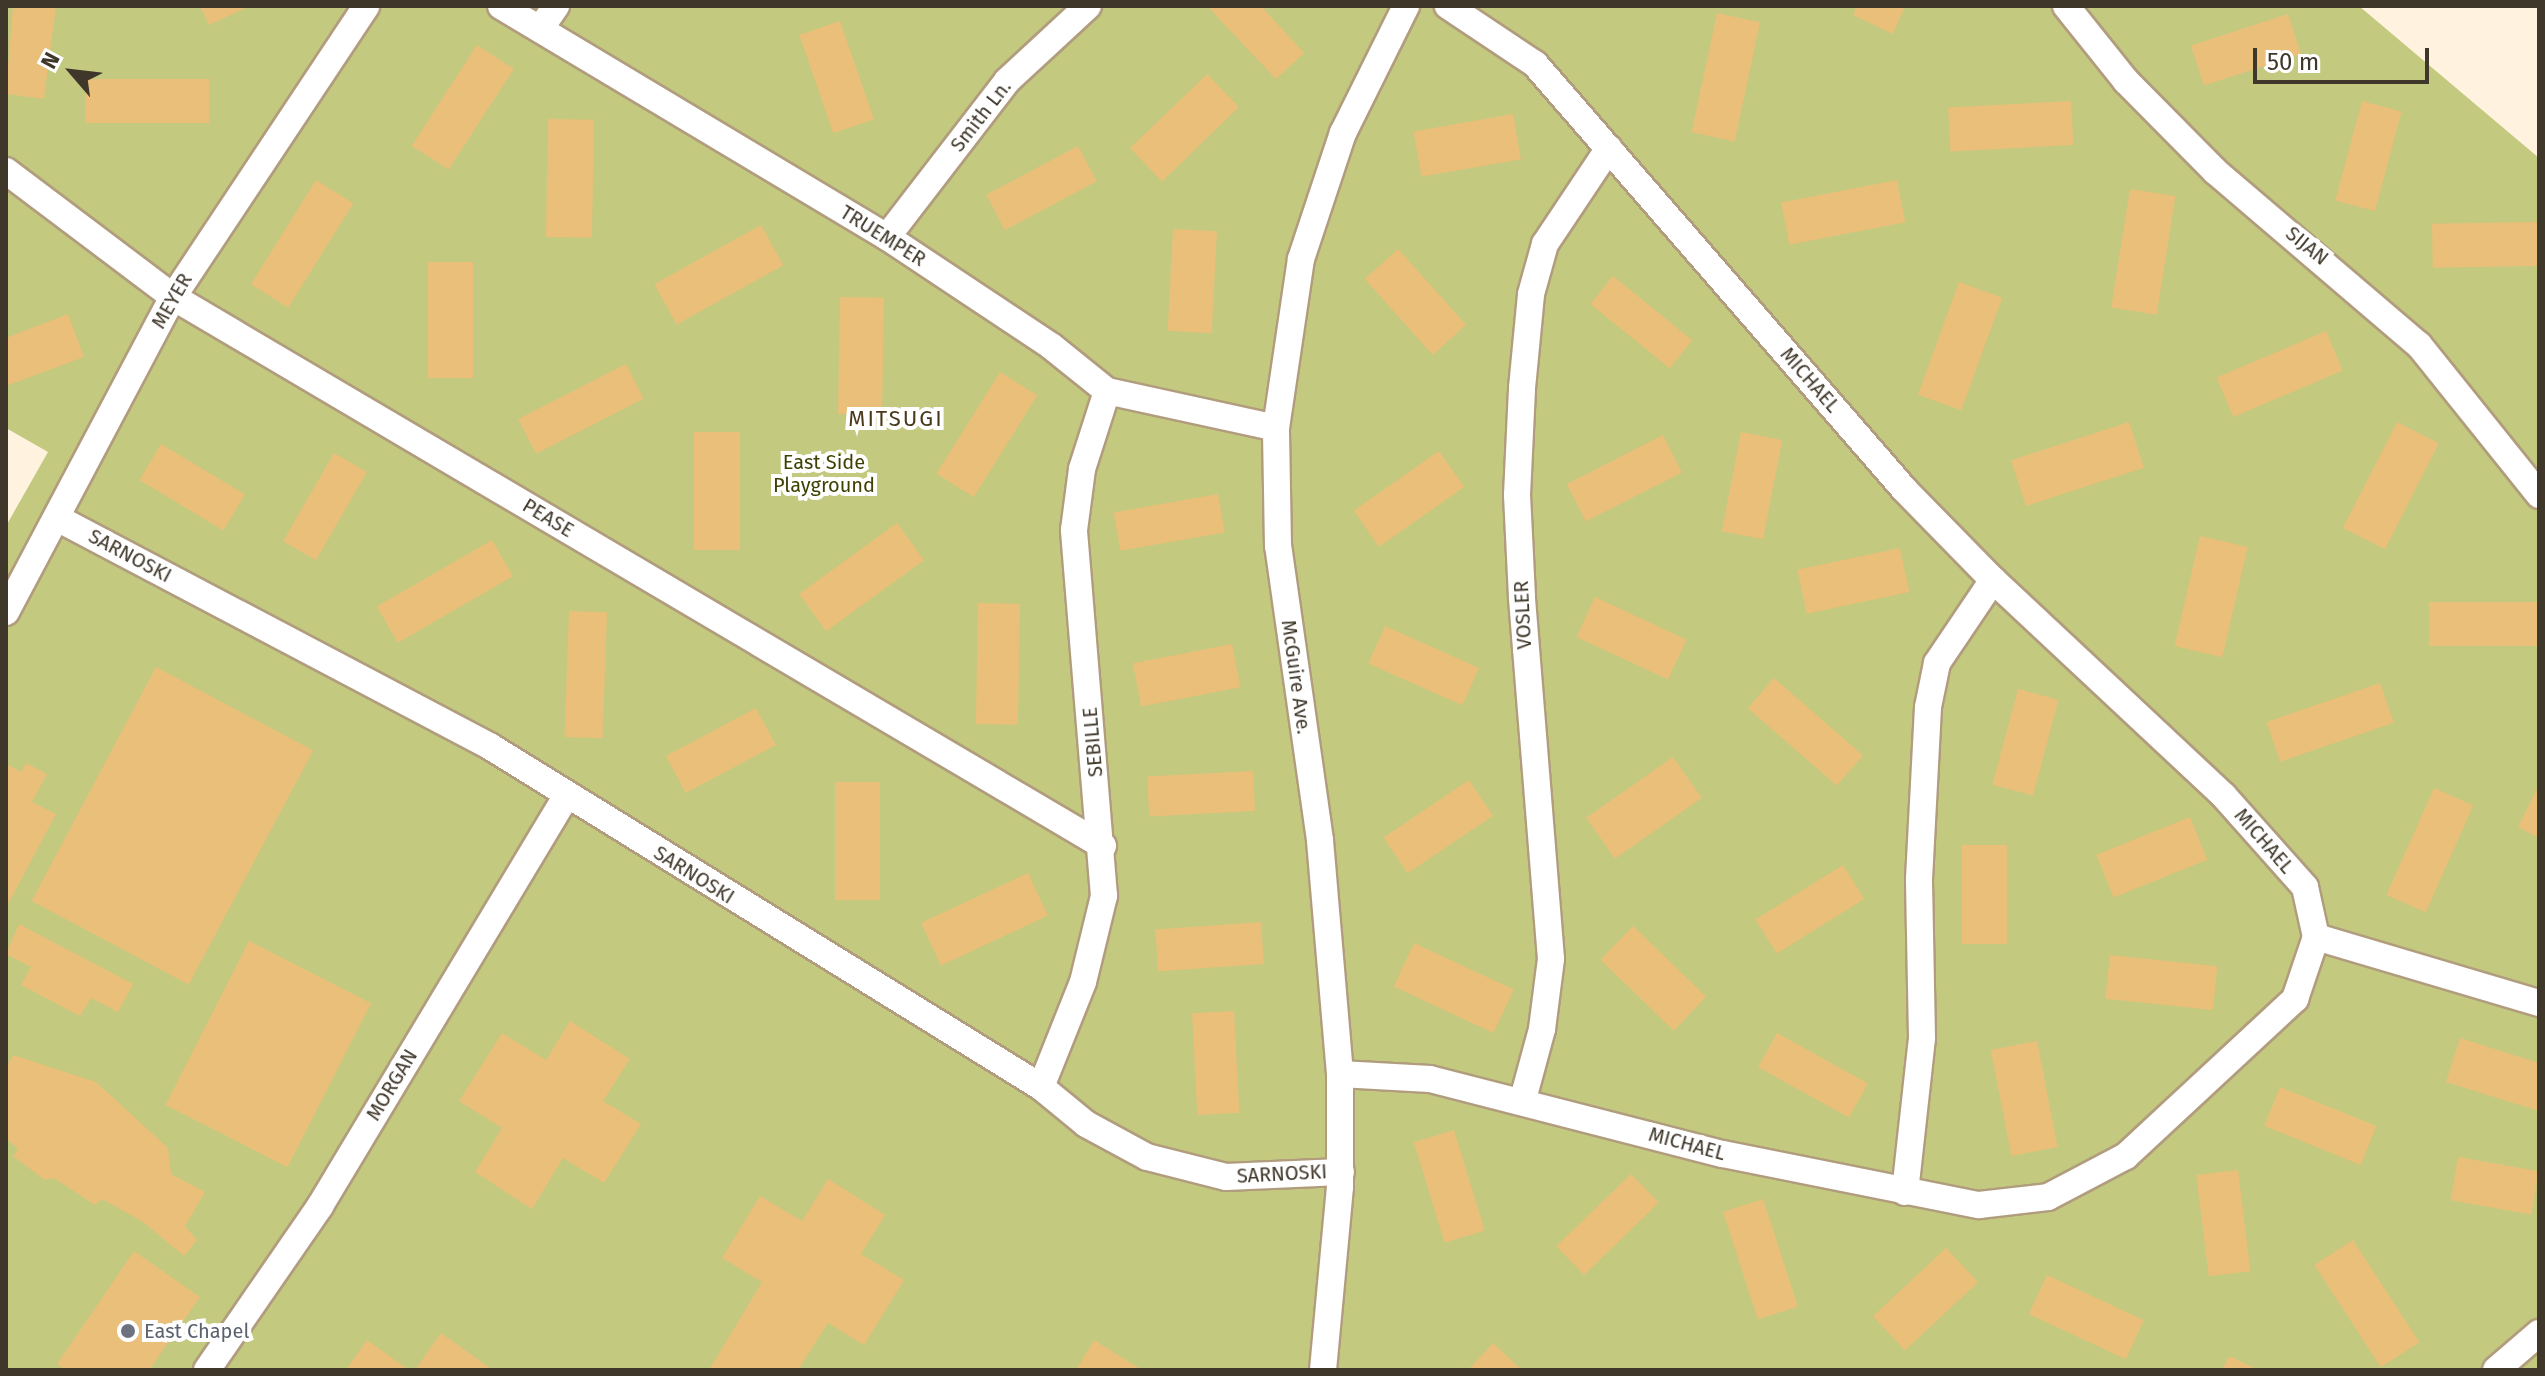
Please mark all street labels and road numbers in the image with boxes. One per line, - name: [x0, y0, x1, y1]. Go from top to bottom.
- street label: Smith Ln.: [946, 75, 1016, 157]
- street label: TRUEMPER: [836, 200, 930, 272]
- street label: SIJAN: [2281, 222, 2333, 270]
- street label: MEYER: [147, 269, 197, 333]
- street label: MICHAEL: [1775, 343, 1845, 417]
- street label: PEASE: [518, 493, 578, 543]
- street label: SARNOSKI: [84, 524, 176, 588]
- street label: VOSLER: [1509, 580, 1537, 650]
- street label: McGuire Ave.: [1276, 618, 1316, 736]
- street label: SEBILLE: [1078, 706, 1108, 778]
- street label: MICHAEL: [2229, 804, 2299, 878]
- street label: SARNOSKI: [649, 841, 739, 909]
- street label: MORGAN: [361, 1045, 423, 1125]
- street label: MICHAEL: [1646, 1122, 1728, 1166]
- street label: SARNOSKI: [1236, 1160, 1328, 1188]

